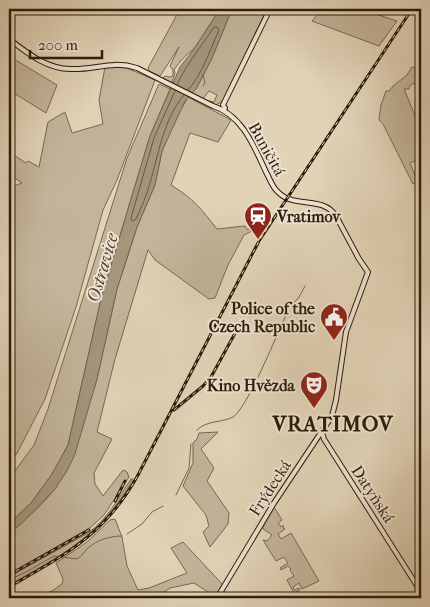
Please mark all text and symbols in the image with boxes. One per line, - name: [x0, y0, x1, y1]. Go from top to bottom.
- scale bar: [30, 28, 102, 60]
- text: 200 m: [38, 36, 78, 54]
- street label: Buničitá: [245, 119, 290, 180]
- station icon: Vratimov: [243, 201, 273, 240]
- place label: Vratimov: [276, 207, 341, 226]
- water label: Ostravice: [83, 230, 123, 305]
- place label: Police of the Czech Republic: [209, 299, 315, 337]
- public building icon: Police of the Czech Republic: [319, 302, 349, 341]
- theatre icon: Kino Hvězda: [299, 370, 329, 409]
- place label: Kino Hvězda: [207, 376, 296, 395]
- district label: VRATIMOV: [271, 412, 394, 436]
- street label: Frýdecká: [245, 456, 295, 519]
- street label: Datyňská: [347, 462, 399, 527]

